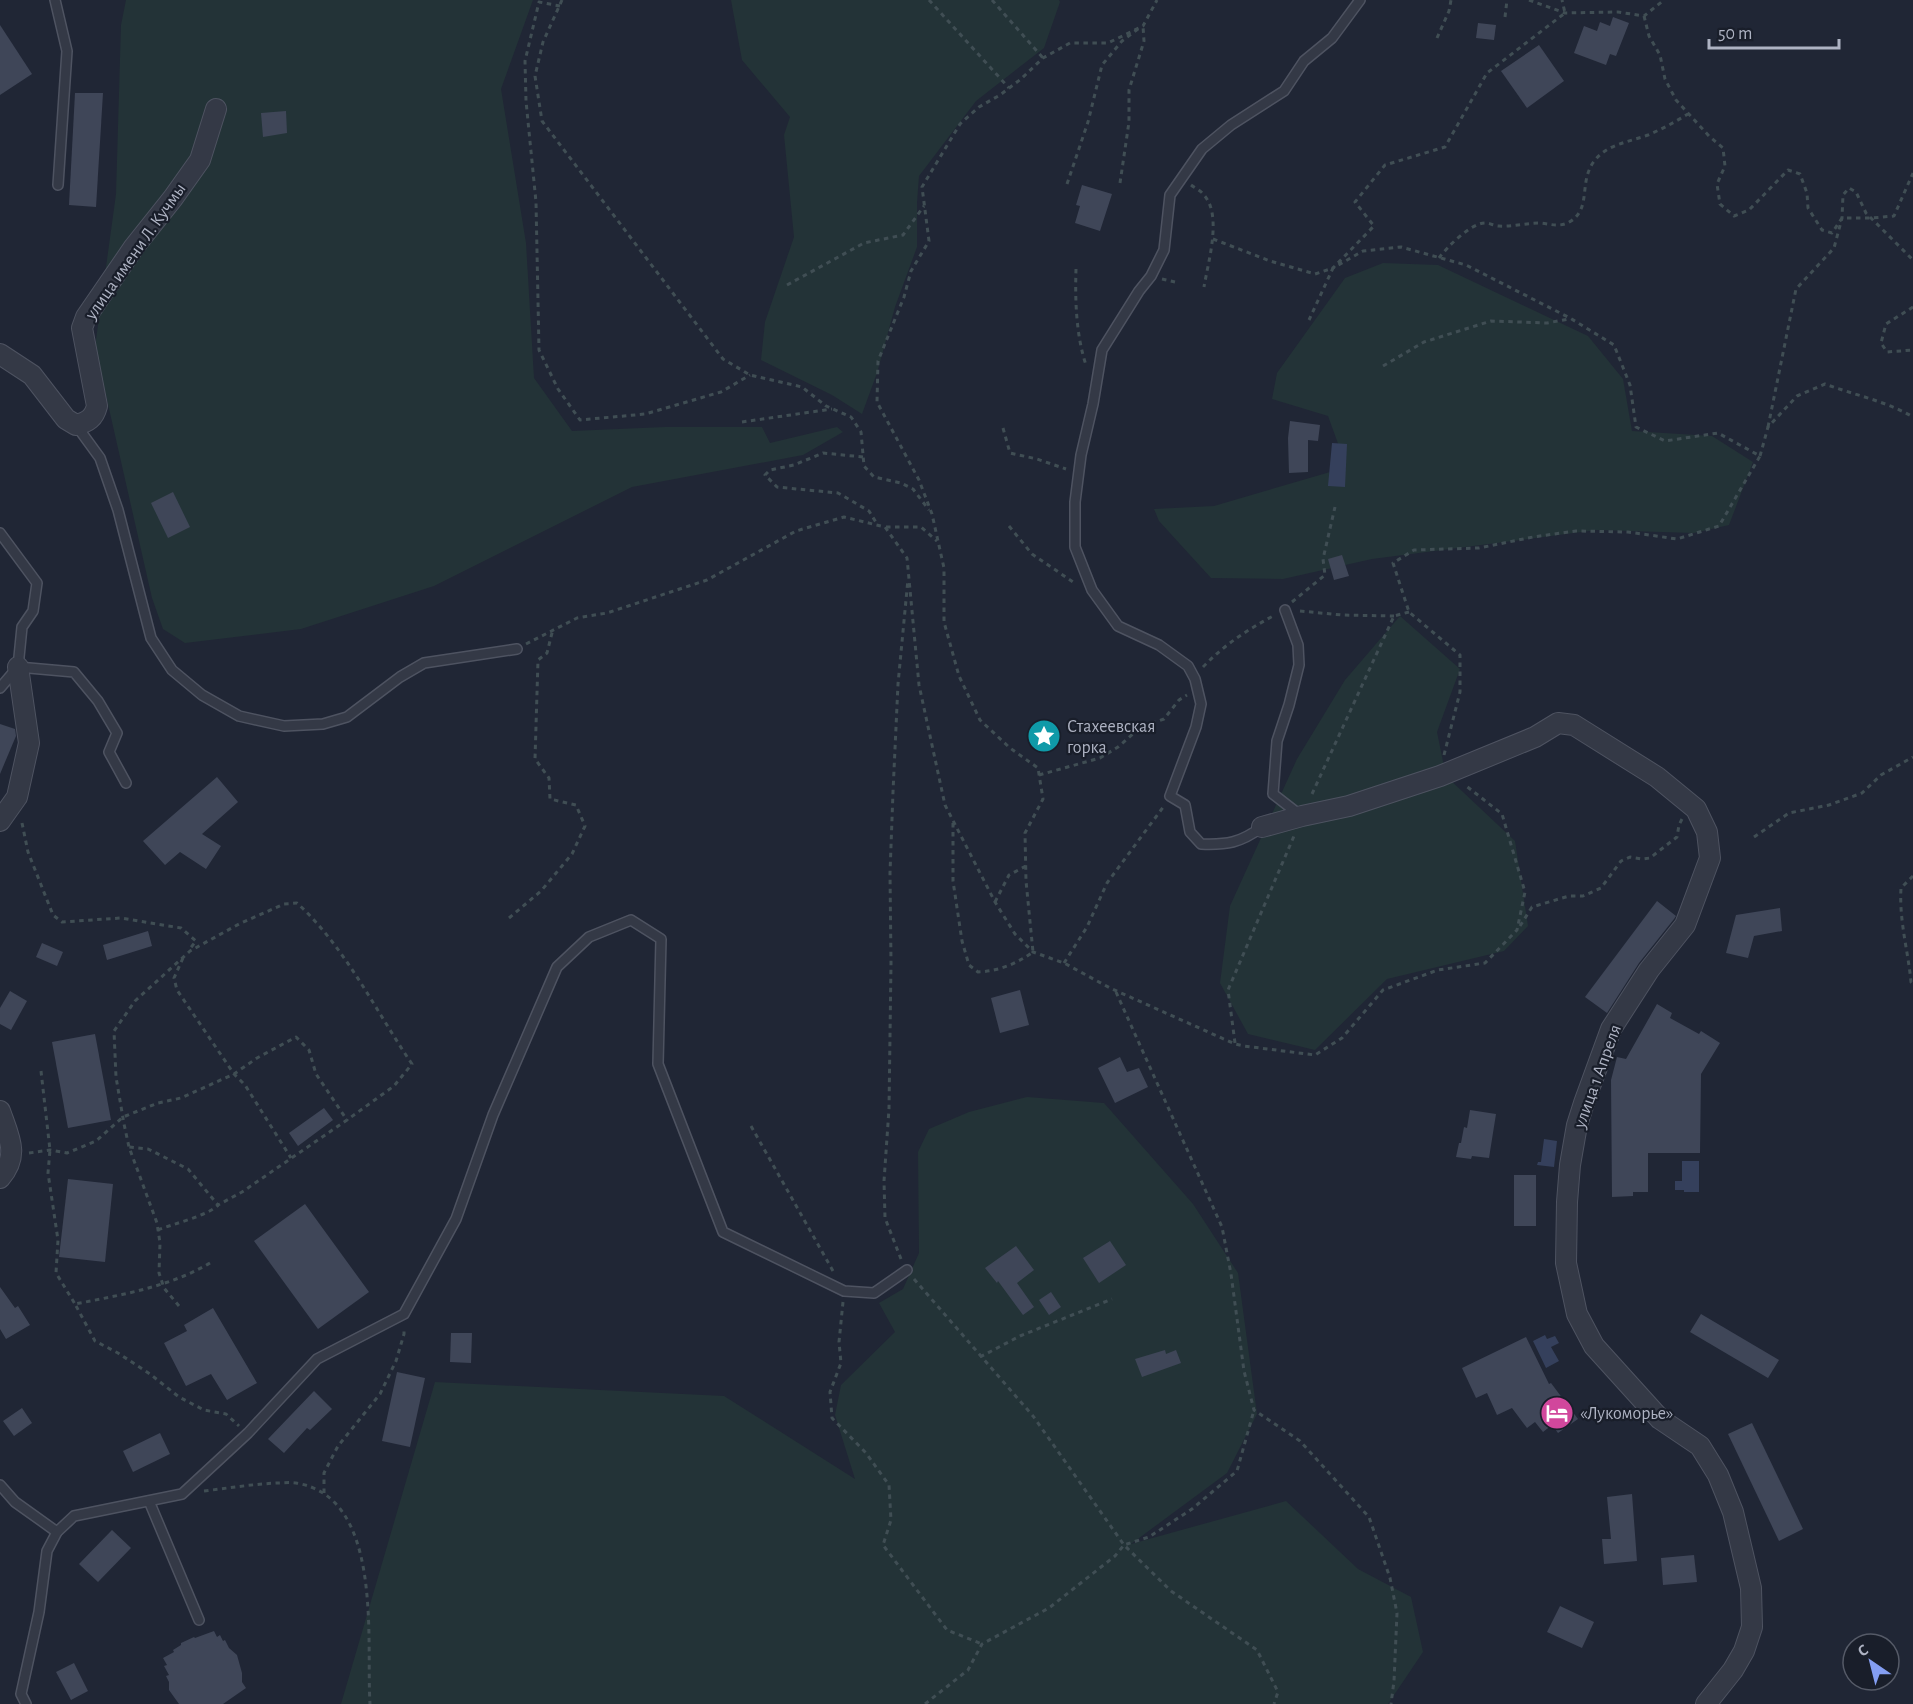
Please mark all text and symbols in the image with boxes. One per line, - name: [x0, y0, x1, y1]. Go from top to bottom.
- scale bar: [1709, 12, 1840, 50]
- text: 50 m: [1718, 25, 1752, 43]
- street label: улица имени Л. Кучмы: [82, 180, 190, 324]
- place icon: Стахеевская горка: [1026, 718, 1062, 754]
- place label: Стахеевская горка: [1067, 718, 1155, 757]
- street label: улица 1 Апреля: [1571, 1022, 1625, 1131]
- hotel icon: «Лукоморье»: [1539, 1395, 1575, 1431]
- place label: «Лукоморье»: [1580, 1405, 1673, 1423]
- north arrow: [1841, 1632, 1901, 1692]
- text: С: [1855, 1641, 1871, 1660]

